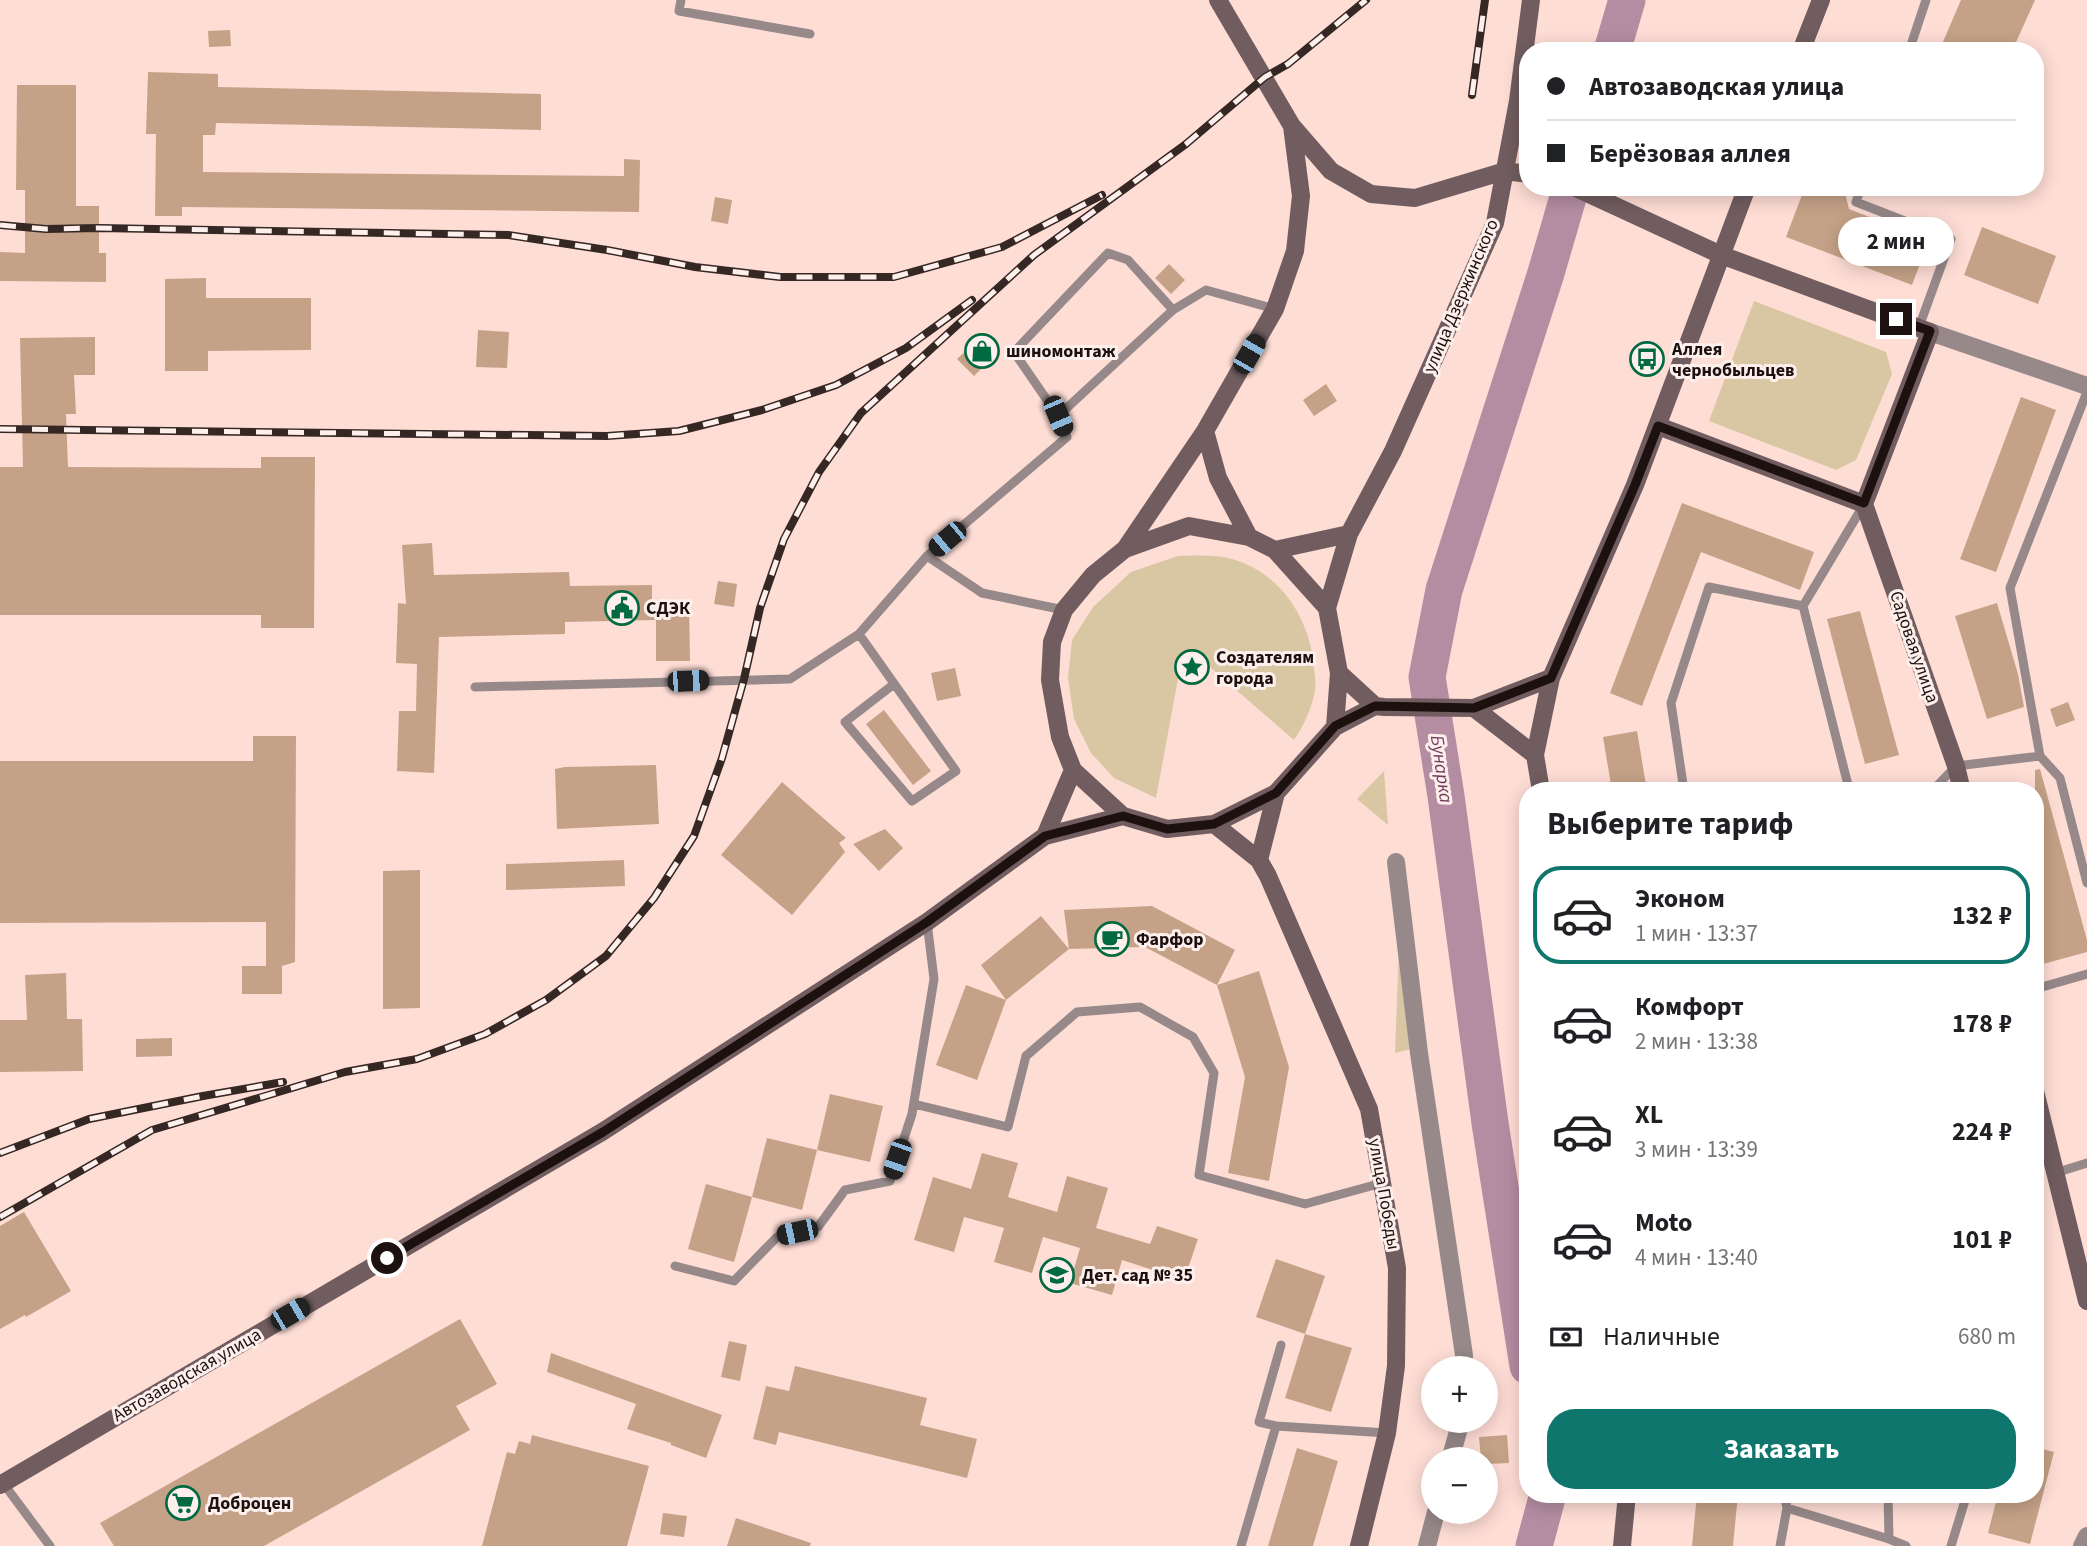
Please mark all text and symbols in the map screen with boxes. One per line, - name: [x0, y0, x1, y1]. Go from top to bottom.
- text: Автозаводская улица: [1589, 68, 1844, 105]
- text: Берёзовая аллея: [1589, 135, 1791, 172]
- street label: улица Дзержинского: [1417, 215, 1505, 377]
- callout: 2 мин: [1838, 218, 1954, 266]
- text: 2 мин: [1867, 225, 1925, 258]
- route end: [1880, 303, 1912, 335]
- car: [1230, 331, 1269, 377]
- shop icon: шиномонтаж: [963, 332, 1001, 370]
- place label: Аллея чернобыльцев: [1671, 337, 1795, 383]
- place label: шиномонтаж: [1006, 339, 1116, 364]
- bus stop icon: Аллея чернобыльцев: [1628, 340, 1666, 378]
- car: [1041, 393, 1076, 439]
- car: [925, 517, 970, 561]
- street label: Садовая улица: [1883, 588, 1945, 706]
- public building icon: СДЭК: [603, 589, 641, 627]
- place label: СДЭК: [646, 596, 691, 621]
- place label: Создателям города: [1216, 645, 1314, 691]
- place icon: Создателям города: [1173, 648, 1211, 686]
- car: [667, 670, 710, 692]
- water label: Бунарка: [1423, 733, 1459, 805]
- text: Выберите тариф: [1547, 801, 1794, 847]
- text: Эконом: [1635, 880, 1725, 917]
- icon: car: [1551, 884, 1614, 947]
- text: 132 ₽: [1952, 897, 2012, 934]
- text: 1 мин · 13:37: [1635, 917, 1758, 950]
- cafe icon: Фарфор: [1093, 920, 1131, 958]
- place label: Фарфор: [1136, 927, 1204, 952]
- text: Комфорт: [1635, 988, 1744, 1025]
- icon: car: [1551, 992, 1614, 1055]
- text: 178 ₽: [1952, 1005, 2012, 1042]
- text: 2 мин · 13:38: [1635, 1025, 1758, 1058]
- text: XL: [1635, 1096, 1663, 1133]
- icon: car: [1551, 1100, 1614, 1163]
- text: 224 ₽: [1952, 1113, 2012, 1150]
- text: 3 мин · 13:39: [1635, 1133, 1758, 1166]
- car: [881, 1136, 914, 1182]
- street label: улица Победы: [1362, 1136, 1406, 1252]
- text: Moto: [1635, 1204, 1692, 1241]
- icon: car: [1551, 1208, 1614, 1271]
- car: [775, 1217, 820, 1247]
- text: 101 ₽: [1952, 1221, 2012, 1258]
- text: 4 мин · 13:40: [1635, 1241, 1758, 1274]
- route start: [371, 1242, 403, 1274]
- school or university icon: Дет. сад № 35: [1038, 1256, 1076, 1294]
- place label: Дет. сад № 35: [1082, 1263, 1193, 1288]
- car: [267, 1294, 314, 1334]
- icon: cash: [1547, 1318, 1585, 1356]
- text: Наличные: [1603, 1318, 1720, 1355]
- text: 680 m: [1958, 1320, 2016, 1353]
- street label: Автозаводская улица: [108, 1322, 266, 1428]
- map controls: [1421, 1356, 1498, 1524]
- button: +: [1421, 1356, 1498, 1433]
- button: Заказать: [1547, 1409, 2016, 1489]
- button: −: [1421, 1447, 1498, 1524]
- supermarket icon: Доброцен: [164, 1484, 202, 1522]
- place label: Доброцен: [208, 1491, 291, 1516]

